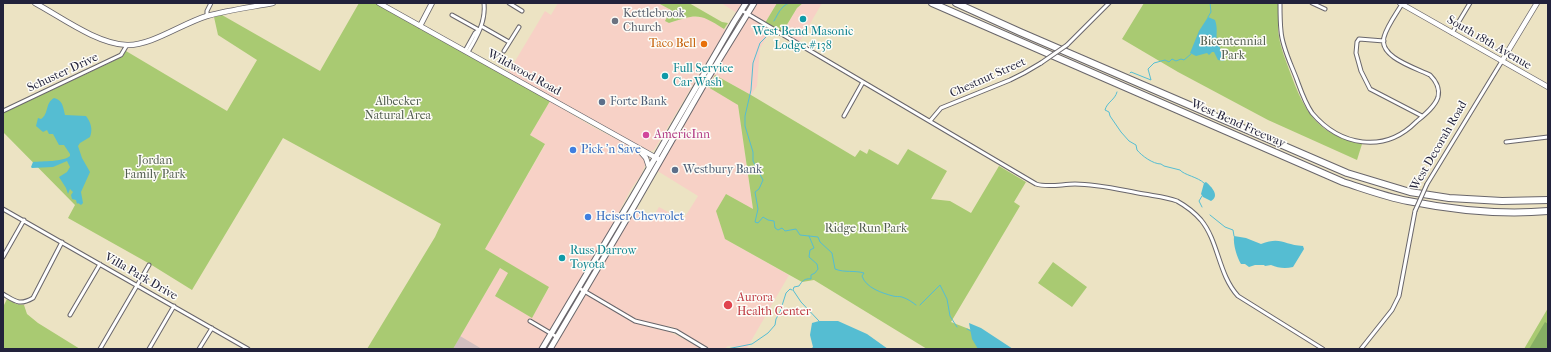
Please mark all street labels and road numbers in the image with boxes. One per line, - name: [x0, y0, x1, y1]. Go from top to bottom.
- street label: South 18th Avenue: [1444, 13, 1534, 73]
- street label: Wildwood Road: [485, 47, 563, 99]
- street label: Schuster Drive: [25, 50, 101, 96]
- street label: Chestnut Street: [948, 55, 1028, 101]
- street label: West Bend Freeway: [1189, 97, 1287, 151]
- street label: West Decorah Road: [1407, 99, 1471, 193]
- street label: Villa Park Drive: [102, 250, 180, 304]

